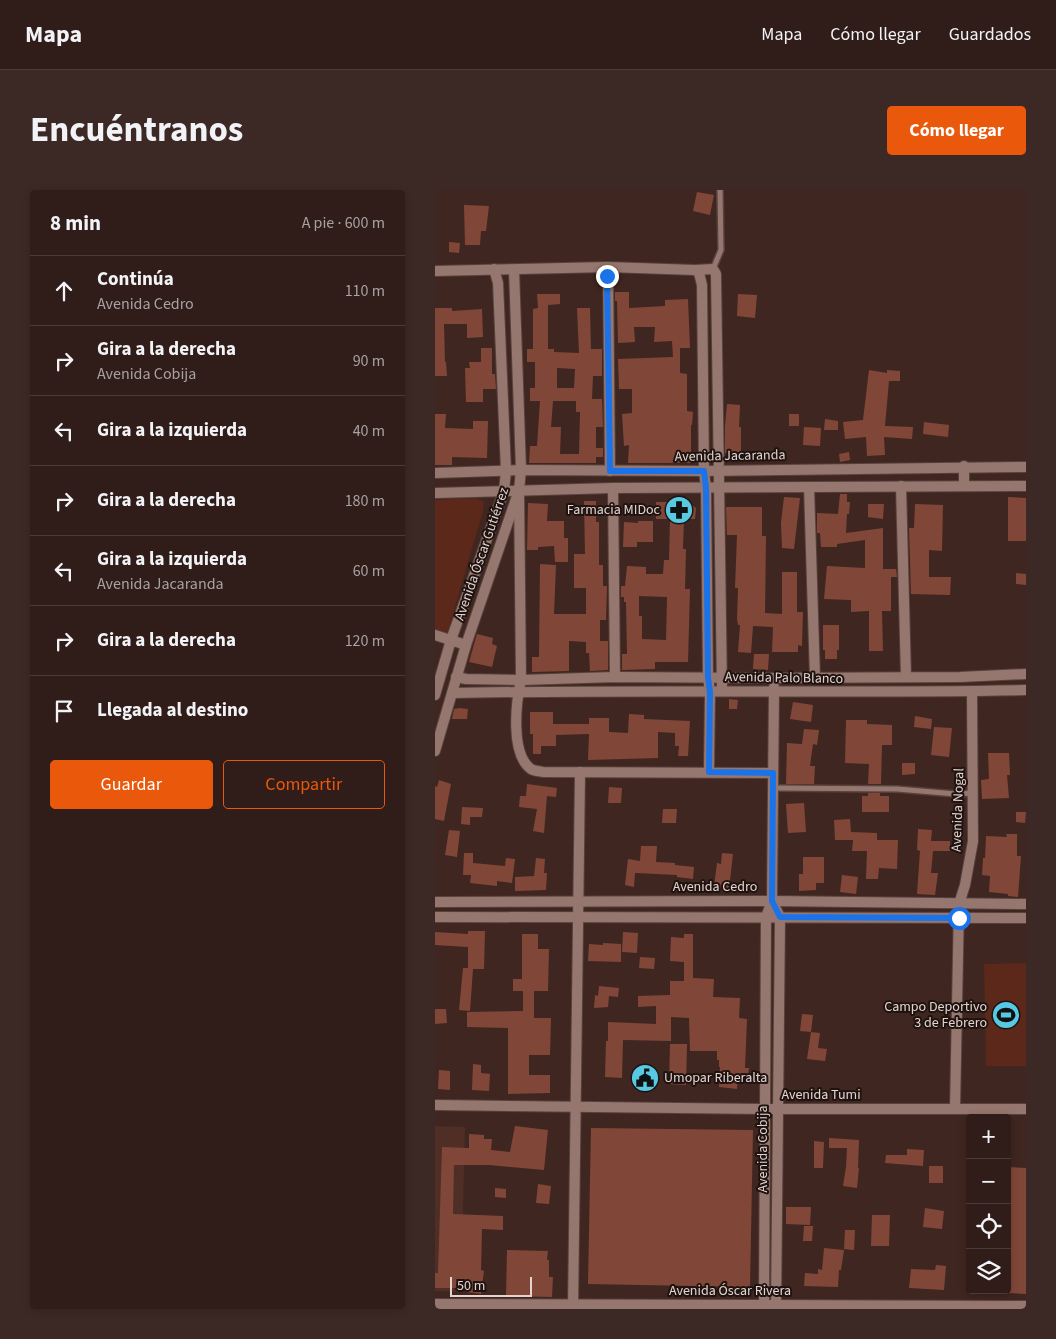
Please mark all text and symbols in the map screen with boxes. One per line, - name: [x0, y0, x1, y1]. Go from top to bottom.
- text: Mapa: [25, 17, 82, 52]
- text: Mapa: [761, 22, 802, 47]
- text: Cómo llegar: [830, 22, 921, 47]
- text: Guardados: [949, 22, 1031, 47]
- text: Encuéntranos: [30, 105, 243, 155]
- button: Cómo llegar: [887, 106, 1026, 155]
- text: 8 min: [50, 208, 101, 238]
- text: A pie · 600 m: [302, 212, 385, 234]
- route end: [596, 265, 619, 288]
- text: Continúa: [97, 266, 174, 293]
- icon: ahead: [50, 277, 78, 305]
- text: 110 m: [345, 280, 385, 302]
- text: Avenida Cedro: [97, 293, 194, 315]
- text: Gira a la derecha: [97, 336, 236, 363]
- icon: right: [50, 347, 78, 375]
- text: 90 m: [353, 350, 385, 372]
- text: Avenida Cobija: [97, 363, 196, 385]
- icon: left: [50, 417, 78, 445]
- text: Gira a la izquierda: [97, 417, 247, 444]
- text: 40 m: [353, 420, 385, 442]
- street label: Avenida Jacaranda: [674, 445, 786, 467]
- street label: Avenida Óscar Gutiérrez: [450, 485, 514, 623]
- icon: right: [50, 487, 78, 515]
- text: Gira a la derecha: [97, 487, 236, 514]
- text: 180 m: [345, 490, 385, 512]
- pharmacy icon: Farmacia MIDoc: [664, 495, 694, 525]
- place label: Farmacia MIDoc: [567, 500, 661, 520]
- text: Gira a la izquierda: [97, 546, 247, 573]
- icon: left: [50, 557, 78, 585]
- text: 60 m: [353, 560, 385, 582]
- text: Avenida Jacaranda: [97, 573, 224, 595]
- icon: right: [50, 627, 78, 655]
- text: Gira a la derecha: [97, 627, 236, 654]
- text: 120 m: [345, 630, 385, 652]
- street label: Avenida Palo Blanco: [725, 667, 843, 689]
- icon: arrive: [50, 697, 78, 725]
- text: Llegada al destino: [97, 697, 248, 724]
- button: Guardar: [50, 760, 213, 809]
- button: Compartir: [223, 760, 385, 809]
- street label: Avenida Nogal: [947, 767, 969, 852]
- street label: Avenida Cedro: [673, 877, 757, 897]
- route start: [948, 907, 971, 930]
- place label: Campo Deportivo 3 de Febrero: [884, 997, 987, 1033]
- sports icon: Campo Deportivo 3 de Febrero: [991, 1000, 1021, 1030]
- public building icon: Umopar Riberalta: [630, 1063, 660, 1093]
- place label: Umopar Riberalta: [664, 1068, 767, 1088]
- street label: Avenida Tumi: [781, 1085, 861, 1105]
- street label: Avenida Cobija: [753, 1106, 773, 1192]
- map controls: [966, 1114, 1011, 1294]
- button: +: [966, 1114, 1011, 1159]
- button: −: [966, 1159, 1011, 1204]
- button: locate: [966, 1204, 1011, 1249]
- button: layers: [966, 1249, 1011, 1294]
- scale bar: [450, 1274, 533, 1297]
- text: 50 m: [457, 1276, 485, 1296]
- street label: Avenida Óscar Rivera: [669, 1281, 791, 1301]

